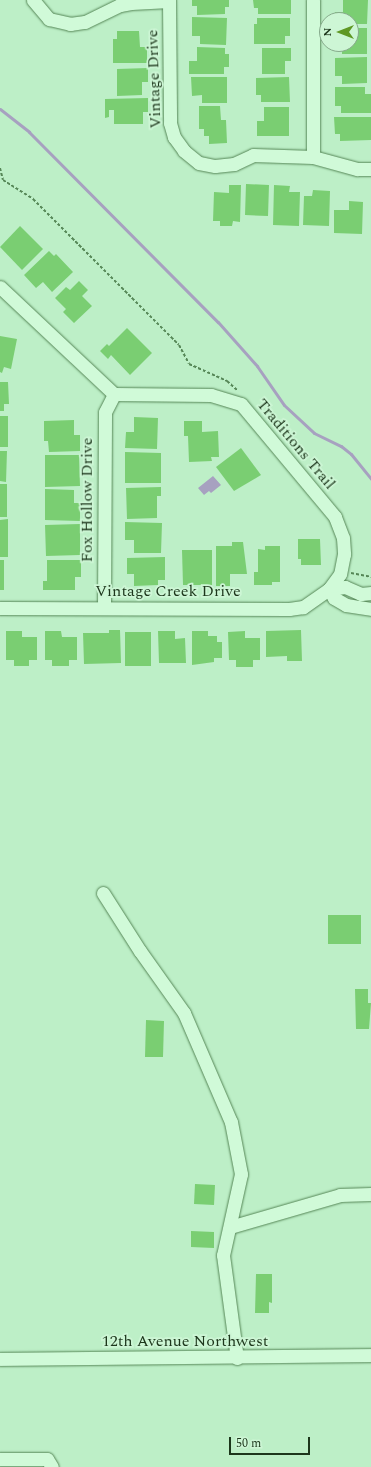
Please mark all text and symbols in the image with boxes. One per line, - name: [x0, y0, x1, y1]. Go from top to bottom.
- north arrow: [319, 12, 359, 52]
- text: N: [319, 28, 336, 37]
- street label: Vintage Drive: [143, 29, 165, 129]
- street label: Traditions Trail: [252, 395, 340, 493]
- street label: Fox Hollow Drive: [77, 438, 97, 562]
- street label: Vintage Creek Drive: [95, 581, 241, 601]
- street label: 12th Avenue Northwest: [102, 1331, 268, 1351]
- scale bar: [231, 1429, 312, 1455]
- text: 50 m: [236, 1434, 261, 1453]

